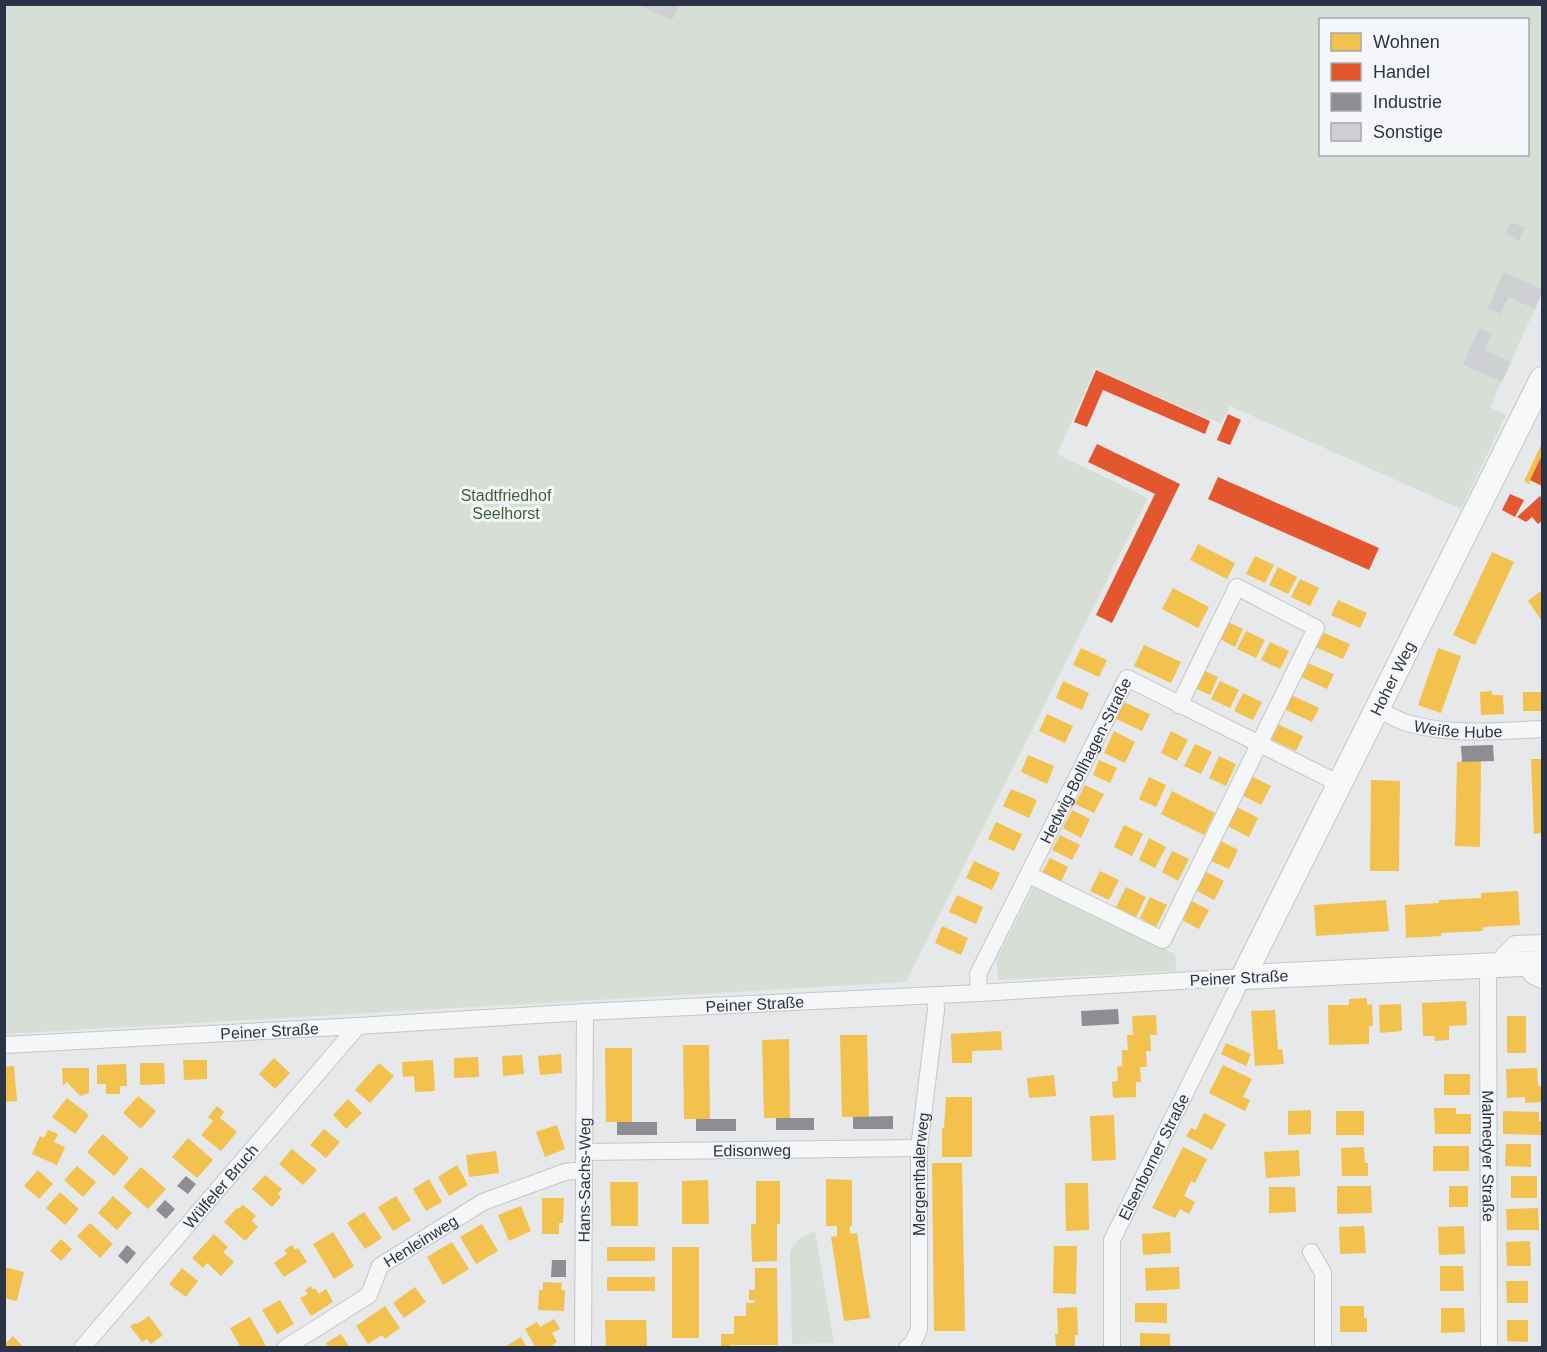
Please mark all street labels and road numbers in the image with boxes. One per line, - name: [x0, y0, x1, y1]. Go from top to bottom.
- street label: Hoher Weg: [1367, 638, 1418, 718]
- street label: Hedwig-Bollhagen-Straße: [1037, 675, 1134, 846]
- street label: Weiße Hube: [1412, 717, 1503, 740]
- street label: Peiner Straße: [1189, 967, 1289, 989]
- street label: Peiner Straße: [705, 993, 805, 1015]
- street label: Peiner Straße: [220, 1020, 319, 1042]
- street label: Malmedyer Straße: [1480, 1090, 1497, 1222]
- street label: Elsenborner Straße: [1115, 1091, 1192, 1223]
- street label: Mergenthalerweg: [911, 1111, 932, 1236]
- street label: Hans-Sachs-Weg: [575, 1117, 593, 1243]
- street label: Wülfeler Bruch: [180, 1141, 261, 1232]
- street label: Edisonweg: [713, 1141, 791, 1159]
- street label: Henleinweg: [380, 1212, 461, 1270]

